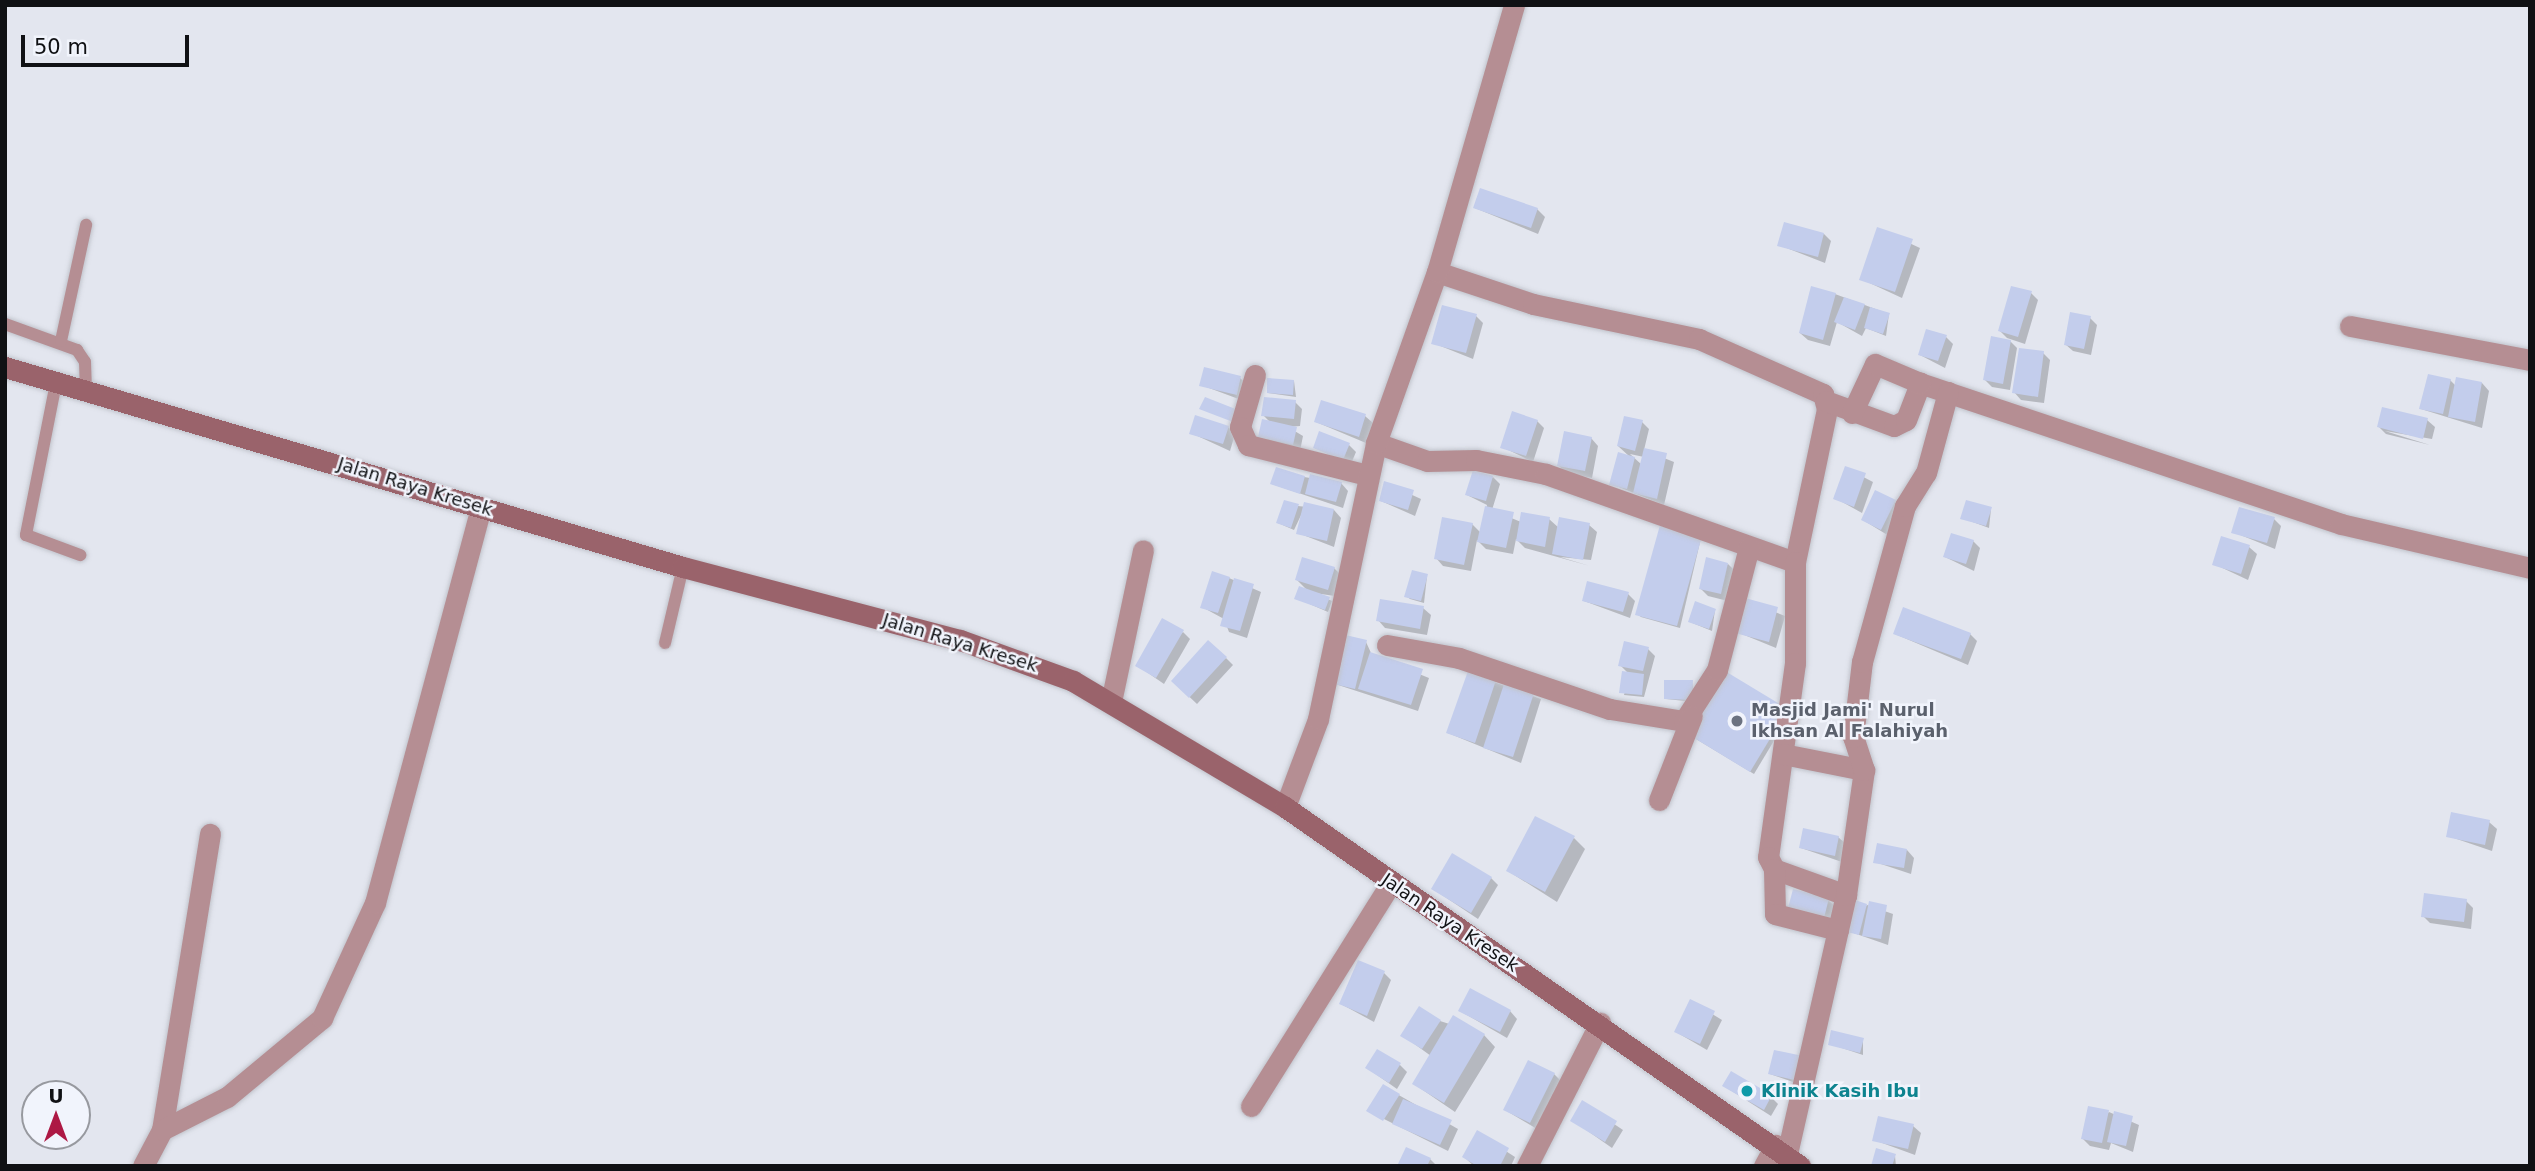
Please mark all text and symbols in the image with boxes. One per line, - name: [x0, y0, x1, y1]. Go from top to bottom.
- scale bar: [24, 21, 192, 65]
- text: 50 m: [34, 35, 88, 59]
- street label: Jalan Raya Kresek: [335, 453, 495, 521]
- street label: Jalan Raya Kresek: [880, 609, 1040, 677]
- place label: Masjid Jami' Nurul Ikhsan Al Falahiyah: [1751, 700, 1948, 742]
- marker: Masjid Jami' Nurul Ikhsan Al Falahiyah: [1729, 713, 1745, 729]
- street label: Jalan Raya Kresek: [1377, 869, 1523, 977]
- north arrow: [21, 1080, 91, 1150]
- place label: Klinik Kasih Ibu: [1761, 1080, 1919, 1102]
- marker: Klinik Kasih Ibu: [1739, 1083, 1755, 1099]
- text: U: [48, 1085, 64, 1107]

